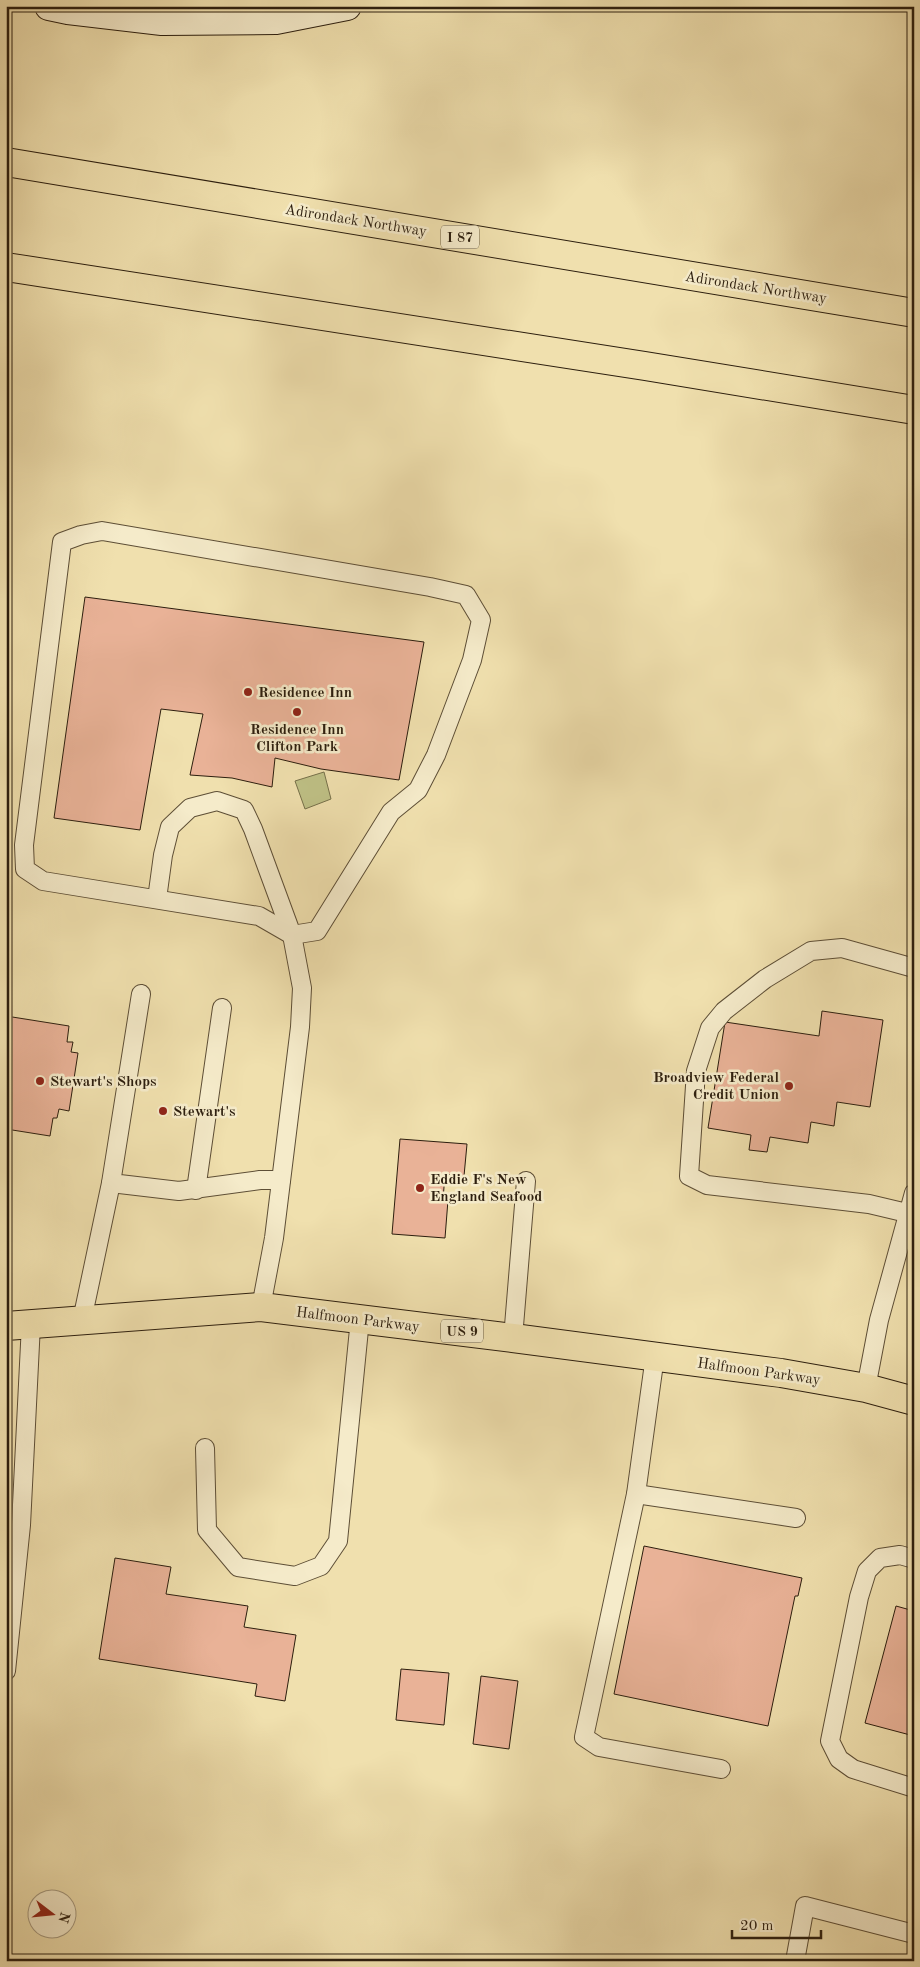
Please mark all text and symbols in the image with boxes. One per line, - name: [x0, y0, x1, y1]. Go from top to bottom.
- street label: Adirondack Northway: [284, 203, 428, 240]
- road number: I 87: [441, 226, 479, 248]
- street label: Adirondack Northway: [684, 270, 828, 307]
- marker: Residence Inn: [242, 686, 254, 698]
- place label: Residence Inn: [258, 686, 352, 701]
- marker: Residence Inn Clifton Park: [291, 706, 303, 718]
- place label: Residence Inn Clifton Park: [250, 723, 344, 755]
- place label: Broadview Federal Credit Union: [653, 1071, 779, 1103]
- marker: Stewart's Shops: [34, 1075, 46, 1087]
- place label: Stewart's Shops: [50, 1075, 157, 1090]
- marker: Broadview Federal Credit Union: [783, 1080, 795, 1092]
- marker: Stewart's: [157, 1105, 169, 1117]
- place label: Stewart's: [173, 1105, 236, 1120]
- place label: Eddie F's New England Seafood: [430, 1173, 542, 1205]
- marker: Eddie F's New England Seafood: [414, 1182, 426, 1194]
- street label: Halfmoon Parkway: [295, 1305, 421, 1336]
- road number: US 9: [441, 1320, 483, 1342]
- street label: Halfmoon Parkway: [696, 1356, 822, 1389]
- north arrow: [28, 1890, 78, 1940]
- scale bar: [732, 1907, 821, 1939]
- text: N: [55, 1910, 72, 1925]
- text: 20 m: [740, 1919, 774, 1934]

